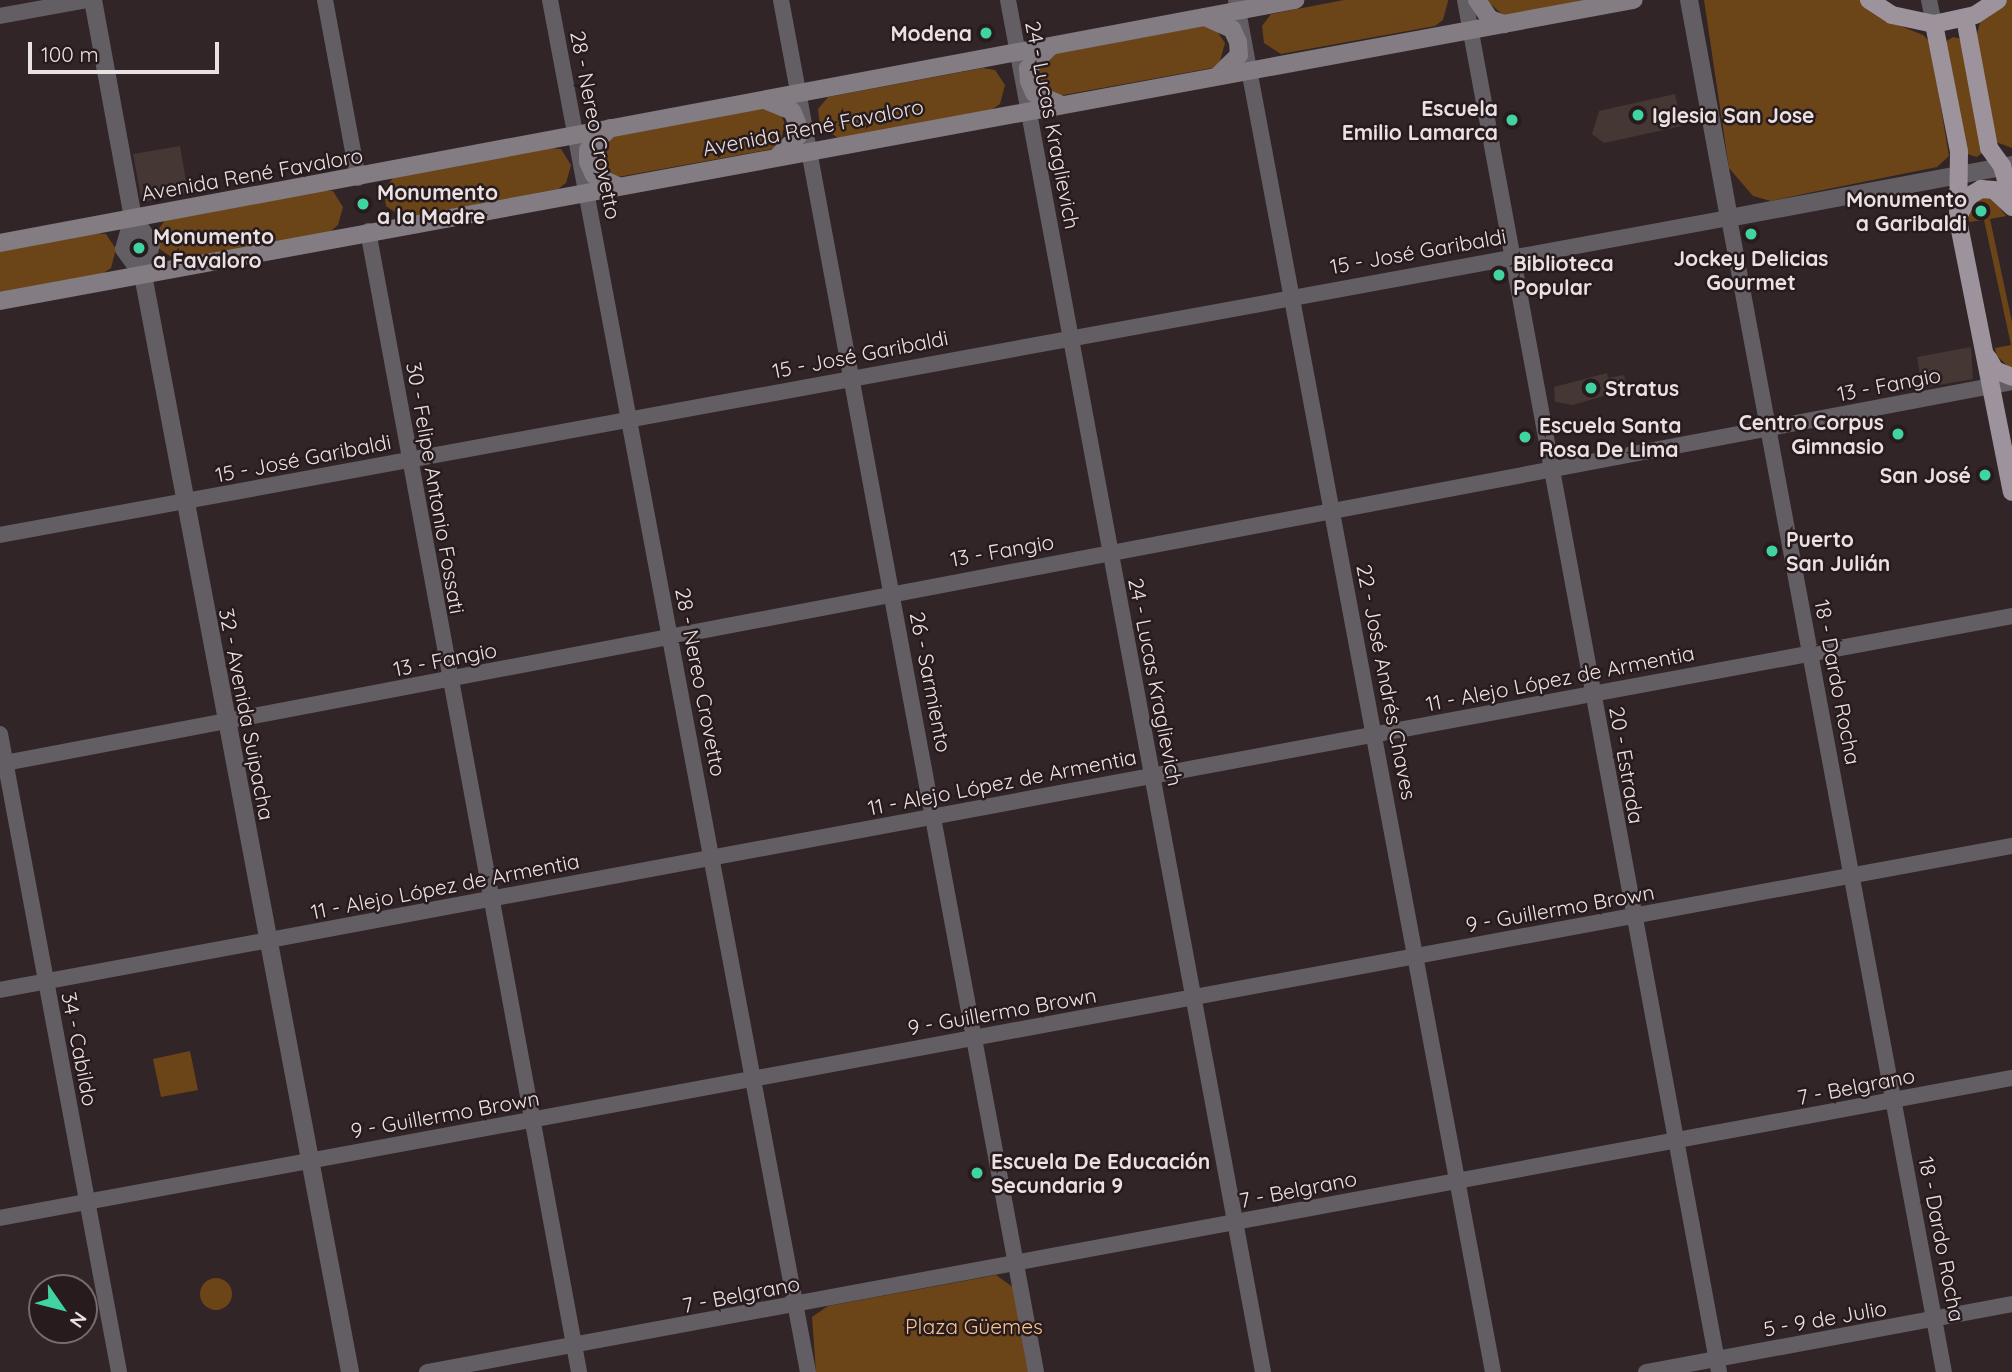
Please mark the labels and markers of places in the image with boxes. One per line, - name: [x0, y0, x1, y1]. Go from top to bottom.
- place label: Modena: [890, 20, 972, 46]
- marker: Modena: [978, 25, 994, 41]
- place label: Escuela Emilio Lamarca: [1342, 95, 1498, 145]
- place label: Iglesia San Jose: [1652, 102, 1814, 128]
- marker: Iglesia San Jose: [1630, 107, 1646, 123]
- marker: Escuela Emilio Lamarca: [1504, 112, 1520, 128]
- place label: Monumento a la Madre: [377, 179, 498, 229]
- place label: Monumento a Garibaldi: [1846, 186, 1967, 236]
- marker: Monumento a la Madre: [355, 196, 371, 212]
- marker: Monumento a Garibaldi: [1973, 203, 1989, 219]
- place label: Monumento a Favaloro: [153, 223, 274, 273]
- marker: Jockey Delicias Gourmet: [1743, 226, 1759, 242]
- marker: Monumento a Favaloro: [131, 240, 147, 256]
- place label: Jockey Delicias Gourmet: [1674, 245, 1828, 295]
- place label: Biblioteca Popular: [1513, 250, 1614, 300]
- marker: Biblioteca Popular: [1491, 267, 1507, 283]
- place label: Stratus: [1605, 375, 1679, 401]
- marker: Stratus: [1583, 380, 1599, 396]
- place label: Centro Corpus Gimnasio: [1739, 409, 1884, 459]
- place label: Escuela Santa Rosa De Lima: [1539, 412, 1682, 462]
- marker: Centro Corpus Gimnasio: [1890, 426, 1906, 442]
- marker: Escuela Santa Rosa De Lima: [1517, 429, 1533, 445]
- place label: San José: [1880, 462, 1971, 488]
- marker: San José: [1977, 467, 1993, 483]
- place label: Puerto San Julián: [1786, 526, 1890, 576]
- marker: Puerto San Julián: [1764, 543, 1780, 559]
- place label: Escuela De Educación Secundaria 9: [991, 1148, 1210, 1198]
- marker: Escuela De Educación Secundaria 9: [969, 1165, 985, 1181]

